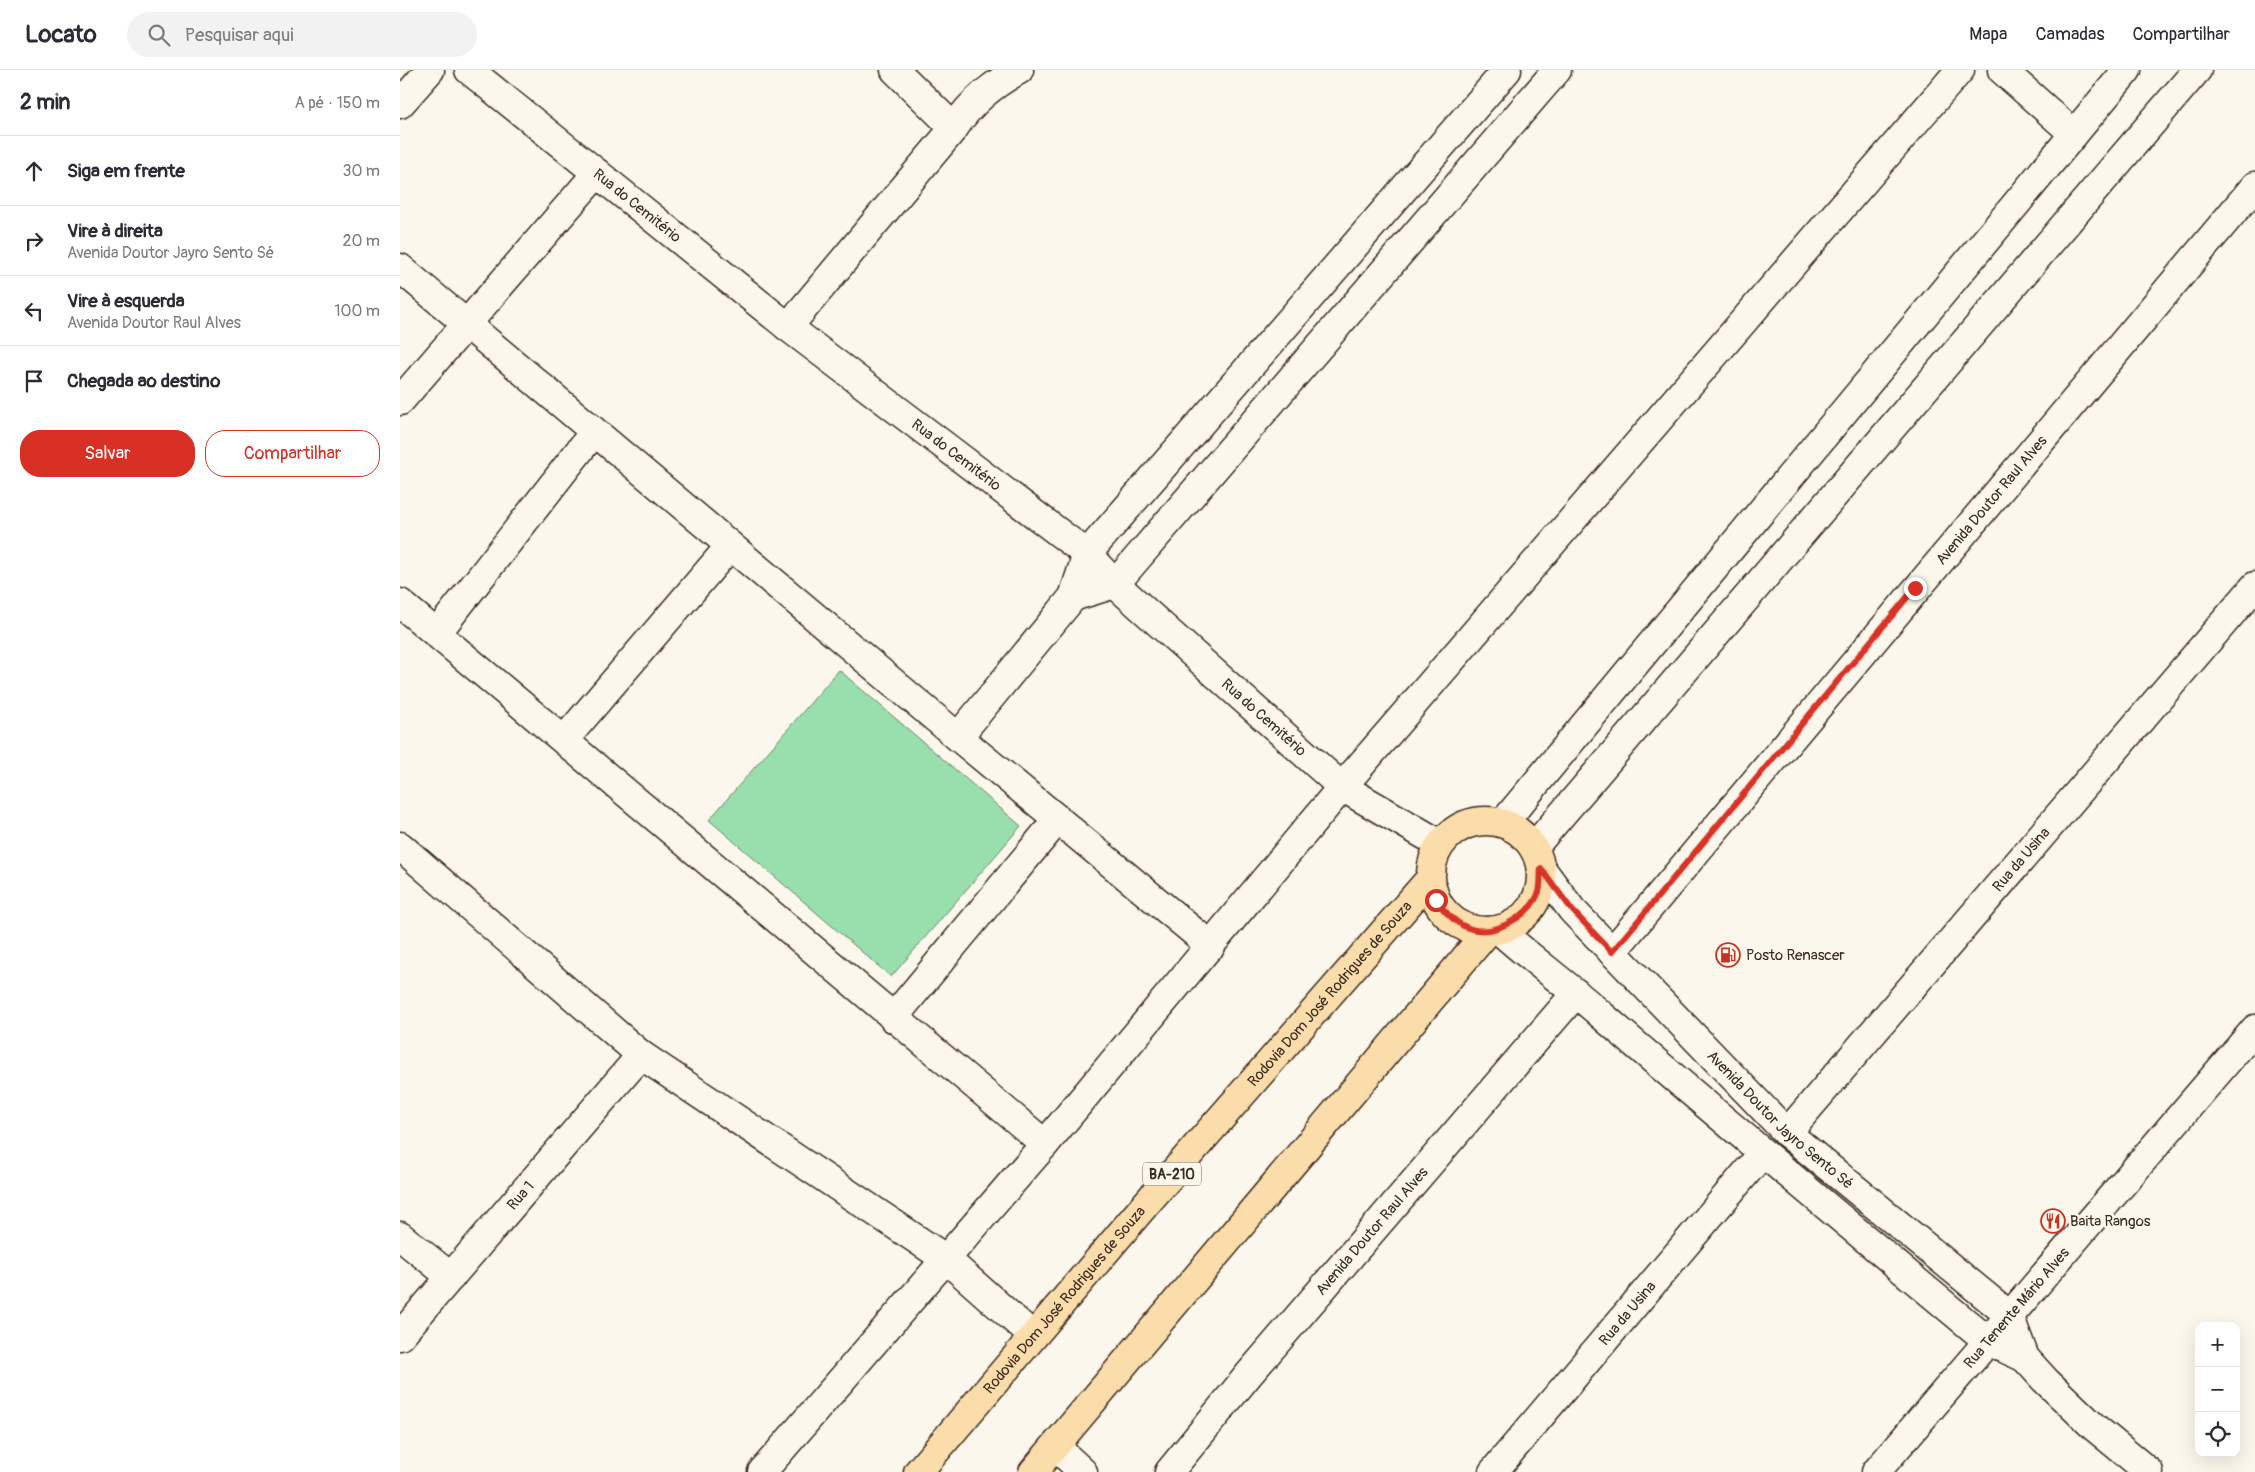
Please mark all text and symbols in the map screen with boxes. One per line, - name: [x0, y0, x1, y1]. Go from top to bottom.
- search box: [127, 12, 477, 57]
- text: Locato: [25, 20, 97, 49]
- icon: search: [145, 21, 173, 49]
- text: Pesquisar aqui: [185, 23, 294, 47]
- text: Mapa: [1969, 23, 2007, 46]
- text: Camadas: [2035, 23, 2105, 46]
- text: Compartilhar: [2133, 23, 2230, 46]
- text: 2 min: [20, 89, 70, 116]
- text: A pé · 150 m: [294, 93, 380, 113]
- icon: ahead: [20, 157, 48, 185]
- text: Siga em frente: [67, 159, 185, 183]
- text: 30 m: [342, 161, 380, 181]
- street label: Rua do Cemitério: [589, 164, 685, 247]
- text: Vire à direita: [67, 219, 163, 243]
- icon: right: [20, 227, 48, 255]
- text: 20 m: [342, 231, 380, 251]
- text: Avenida Doutor Jayro Sento Sé: [67, 243, 274, 263]
- text: Vire à esquerda: [67, 289, 185, 313]
- icon: left: [20, 297, 48, 325]
- text: 100 m: [334, 301, 380, 321]
- text: Avenida Doutor Raul Alves: [67, 313, 241, 333]
- icon: arrive: [20, 367, 48, 395]
- text: Chegada ao destino: [67, 369, 220, 393]
- street label: Rua do Cemitério: [908, 415, 1005, 495]
- button: Salvar: [20, 430, 195, 477]
- button: Compartilhar: [205, 430, 380, 477]
- street label: Avenida Doutor Raul Alves: [1932, 431, 2051, 569]
- route end: [1904, 577, 1927, 600]
- street label: Rua do Cemitério: [1218, 674, 1310, 760]
- street label: Rua da Usina: [1988, 823, 2054, 896]
- route start: [1425, 889, 1448, 912]
- street label: Rodovia Dom José Rodrigues de Souza: [1243, 897, 1416, 1091]
- fuel station icon: Posto Renascer: [1715, 942, 1741, 968]
- place label: Posto Renascer: [1746, 946, 1845, 965]
- street label: Avenida Doutor Jayro Sento Sé: [1703, 1046, 1857, 1193]
- road number: BA-210: [1143, 1162, 1201, 1186]
- street label: Avenida Doutor Raul Alves: [1311, 1163, 1432, 1299]
- street label: Rua 1: [503, 1177, 538, 1214]
- street label: Rodovia Dom José Rodrigues de Souza: [979, 1202, 1149, 1398]
- restaurant icon: Baita Rangos: [2040, 1208, 2066, 1234]
- place label: Baita Rangos: [2070, 1212, 2151, 1231]
- street label: Rua Tenente Mário Alves: [1959, 1243, 2074, 1372]
- street label: Rua da Usina: [1595, 1277, 1660, 1349]
- map controls: [2195, 1322, 2240, 1457]
- button: +: [2195, 1322, 2240, 1367]
- button: −: [2195, 1367, 2240, 1412]
- button: locate: [2195, 1412, 2240, 1457]

